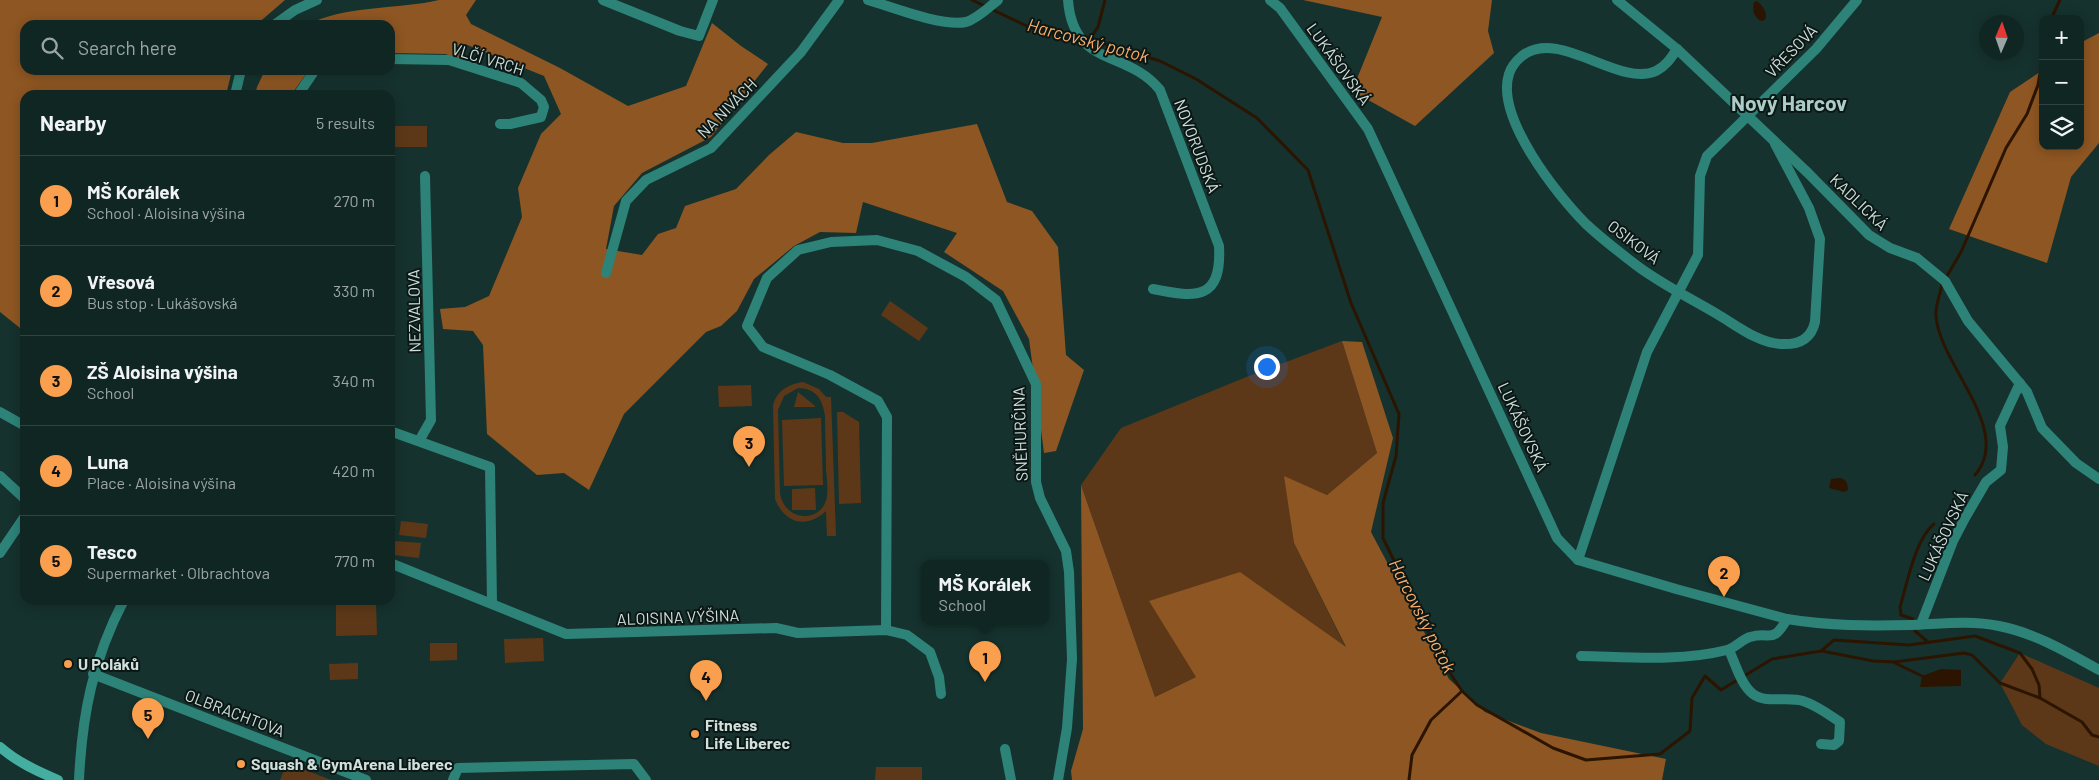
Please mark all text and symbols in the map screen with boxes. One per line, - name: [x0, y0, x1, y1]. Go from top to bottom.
- water label: Harcovský potok: [1025, 13, 1152, 67]
- north arrow: [1979, 15, 2024, 60]
- map controls: [2039, 15, 2084, 150]
- button: +: [2039, 15, 2084, 60]
- street label: LUKÁŠOVSKÁ: [1303, 19, 1376, 109]
- search box: [20, 20, 395, 75]
- street label: VŘESOVÁ: [1761, 20, 1821, 81]
- icon: search: [38, 34, 66, 62]
- text: Search here: [78, 36, 177, 59]
- street label: VLČÍ VRCH: [450, 38, 527, 79]
- button: −: [2039, 60, 2084, 105]
- street label: NA NIVÁCH: [693, 74, 760, 141]
- district label: Nový Harcov: [1731, 90, 1847, 115]
- street label: NOVORUDSKÁ: [1171, 96, 1224, 196]
- button: layers: [2039, 105, 2084, 150]
- text: Nearby: [40, 110, 106, 135]
- text: 5 results: [316, 113, 375, 132]
- street label: KADLICKÁ: [1827, 170, 1892, 234]
- text: MŠ Korálek: [87, 180, 180, 203]
- text: 1: [53, 191, 59, 210]
- text: 270 m: [333, 191, 375, 210]
- text: School · Aloisina výšina: [87, 203, 245, 222]
- street label: OSIKOVÁ: [1604, 216, 1664, 268]
- street label: NEZVALOVA: [403, 269, 424, 353]
- text: Vřesová: [87, 270, 155, 293]
- text: 2: [52, 281, 60, 300]
- text: 330 m: [333, 281, 375, 300]
- text: Bus stop · Lukášovská: [87, 293, 238, 312]
- your location: [1254, 354, 1280, 380]
- text: ZŠ Aloisina výšina: [87, 360, 238, 383]
- text: 3: [52, 371, 60, 390]
- text: 340 m: [332, 371, 375, 390]
- street label: LUKÁŠOVSKÁ: [1494, 379, 1553, 475]
- text: School: [87, 383, 134, 402]
- street label: SNĚHURČINA: [1008, 386, 1031, 482]
- pin: 3: [733, 426, 765, 467]
- text: Luna: [87, 450, 129, 473]
- text: 4: [51, 461, 61, 480]
- text: 420 m: [332, 461, 375, 480]
- text: Place · Aloisina výšina: [87, 473, 236, 492]
- street label: LUKÁŠOVSKÁ: [1914, 488, 1972, 584]
- text: Tesco: [87, 540, 137, 563]
- text: 5: [52, 551, 60, 570]
- text: 770 m: [334, 551, 375, 570]
- water label: Harcovský potok: [1385, 555, 1461, 676]
- pin: 2: [1708, 556, 1740, 597]
- popup: [921, 560, 1049, 625]
- text: Supermarket · Olbrachtova: [87, 563, 270, 582]
- text: MŠ Korálek: [939, 572, 1031, 595]
- text: School: [939, 595, 986, 614]
- street label: ALOISINA VÝŠINA: [616, 605, 740, 628]
- pin: 1: [969, 641, 1001, 682]
- place label: U Poláků: [78, 654, 139, 673]
- marker: U Poláků: [62, 658, 74, 670]
- pin: 4: [690, 660, 722, 701]
- street label: OLBRACHTOVA: [183, 685, 288, 740]
- pin: 5: [132, 698, 164, 739]
- place label: Fitness Life Liberec: [705, 715, 790, 752]
- marker: Fitness Life Liberec: [689, 728, 701, 740]
- place label: Squash & GymArena Liberec: [251, 754, 453, 773]
- marker: Squash & GymArena Liberec: [235, 758, 247, 770]

